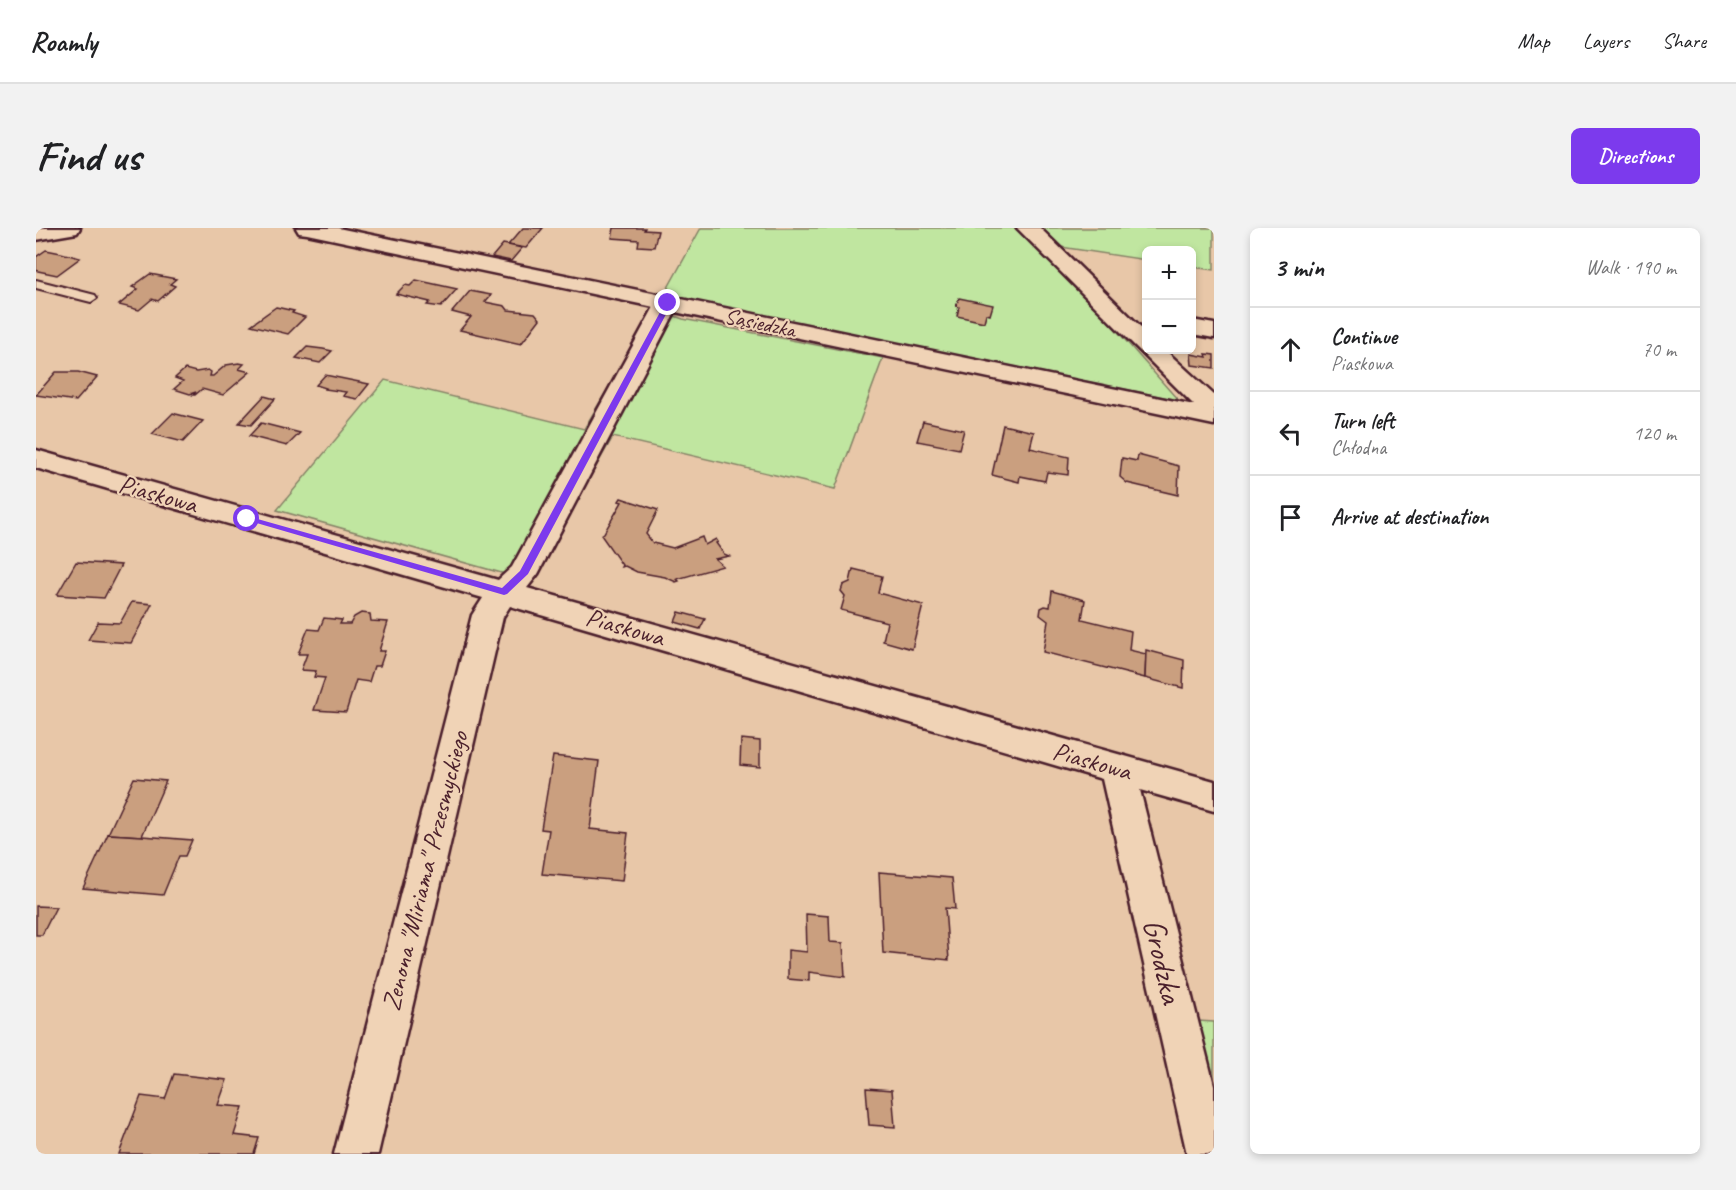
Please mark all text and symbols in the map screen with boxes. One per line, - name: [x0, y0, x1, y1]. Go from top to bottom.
- text: Roamly: [30, 24, 97, 59]
- text: Map: [1517, 28, 1550, 54]
- text: Layers: [1583, 28, 1629, 54]
- text: Share: [1662, 28, 1706, 54]
- button: Directions: [1571, 128, 1700, 184]
- text: Find us: [36, 130, 141, 183]
- map controls: [1142, 246, 1196, 354]
- button: +: [1142, 246, 1196, 300]
- text: 3 min: [1274, 251, 1324, 284]
- text: Walk · 190 m: [1586, 255, 1676, 280]
- route end: [654, 289, 680, 315]
- button: −: [1142, 300, 1196, 354]
- street label: Sąsiedzka: [722, 302, 800, 345]
- text: Continue: [1331, 323, 1397, 351]
- icon: ahead: [1274, 333, 1307, 366]
- text: 70 m: [1642, 337, 1676, 362]
- text: Piaskowa: [1331, 351, 1393, 376]
- text: Turn left: [1331, 407, 1395, 435]
- icon: left: [1274, 417, 1307, 450]
- text: 120 m: [1633, 421, 1676, 446]
- text: Chłodna: [1331, 435, 1386, 460]
- street label: Piaskowa: [115, 467, 203, 521]
- icon: arrive: [1274, 501, 1307, 534]
- text: Arrive at destination: [1331, 503, 1488, 531]
- route start: [233, 505, 259, 531]
- street label: Piaskowa: [582, 600, 670, 654]
- street label: Zenona "Miriama" Przesmyckiego: [374, 726, 476, 1014]
- street label: Piaskowa: [1049, 734, 1137, 788]
- street label: Grodzka: [1133, 915, 1193, 1009]

